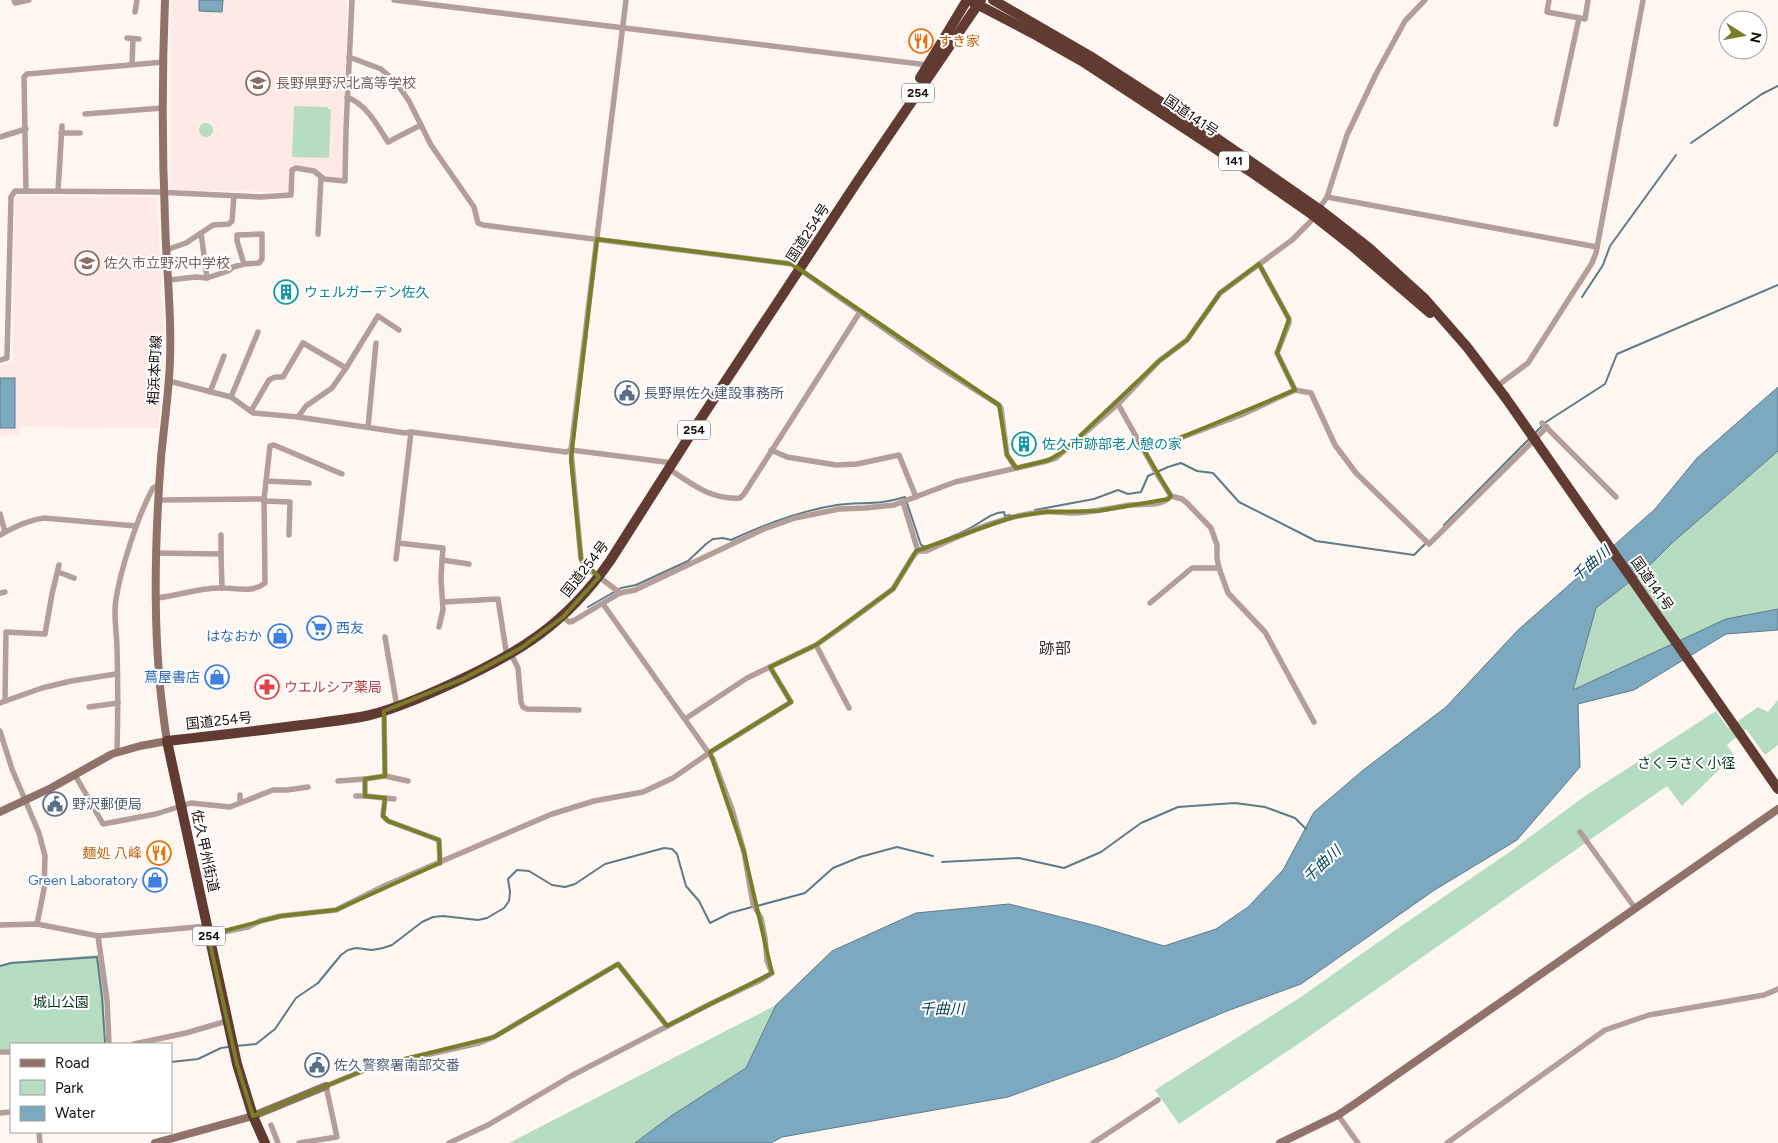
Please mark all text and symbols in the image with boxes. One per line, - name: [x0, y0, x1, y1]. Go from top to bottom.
- north arrow: [1718, 10, 1768, 60]
- restaurant icon: すき家: [908, 28, 934, 54]
- text: N: [1746, 30, 1765, 44]
- place label: すき家: [938, 33, 980, 50]
- school or university icon: 長野県野沢北高等学校: [245, 70, 271, 96]
- place label: 長野県野沢北高等学校: [276, 75, 416, 92]
- road number: 254: [902, 84, 934, 102]
- street label: 国道141号: [1160, 92, 1222, 140]
- road number: 141: [1219, 152, 1249, 170]
- street label: 国道254号: [783, 200, 833, 266]
- school or university icon: 佐久市立野沢中学校: [74, 250, 100, 276]
- place label: 佐久市立野沢中学校: [104, 255, 230, 272]
- building icon: ウェルガーデン佐久: [273, 279, 299, 305]
- place label: ウェルガーデン佐久: [304, 284, 430, 301]
- street label: 相浜本町線: [145, 335, 165, 405]
- public building icon: 長野県佐久建設事務所: [614, 380, 640, 406]
- place label: 長野県佐久建設事務所: [644, 385, 784, 402]
- road number: 254: [678, 420, 710, 440]
- building icon: 佐久市跡部老人憩の家: [1011, 431, 1037, 457]
- place label: 佐久市跡部老人憩の家: [1042, 436, 1182, 453]
- street label: 国道254号: [558, 538, 612, 600]
- water label: 千曲川: [1568, 541, 1615, 586]
- street label: 国道141号: [1627, 554, 1677, 614]
- supermarket icon: 西友: [306, 615, 332, 641]
- place label: 西友: [336, 620, 364, 637]
- shop icon: はなおか: [267, 623, 293, 649]
- place label: はなおか: [206, 628, 262, 645]
- district label: 跡部: [1039, 639, 1071, 658]
- shop icon: 蔦屋書店: [204, 664, 230, 690]
- place label: 蔦屋書店: [144, 669, 200, 686]
- pharmacy icon: ウエルシア薬局: [254, 674, 280, 700]
- place label: ウエルシア薬局: [284, 679, 382, 696]
- street label: 国道254号: [185, 709, 253, 733]
- park label: さくラさく小径: [1637, 755, 1735, 772]
- public building icon: 野沢郵便局: [42, 791, 68, 817]
- place label: 野沢郵便局: [72, 796, 142, 813]
- street label: 佐久甲州街道: [188, 808, 222, 894]
- restaurant icon: 麺処 八峰: [146, 840, 172, 866]
- water label: 千曲川: [1299, 841, 1346, 886]
- place label: 麺処 八峰: [83, 845, 142, 862]
- shop icon: Green Laboratory: [142, 867, 168, 893]
- place label: Green Laboratory: [28, 872, 139, 889]
- road number: 254: [193, 926, 225, 946]
- park label: 城山公園: [33, 994, 89, 1011]
- water label: 千曲川: [919, 1000, 966, 1018]
- legend: [10, 1043, 172, 1133]
- public building icon: 佐久警察署南部交番: [304, 1052, 330, 1078]
- text: Road: [55, 1054, 90, 1072]
- place label: 佐久警察署南部交番: [334, 1057, 460, 1074]
- text: Park: [55, 1079, 84, 1097]
- text: Water: [55, 1104, 95, 1122]

